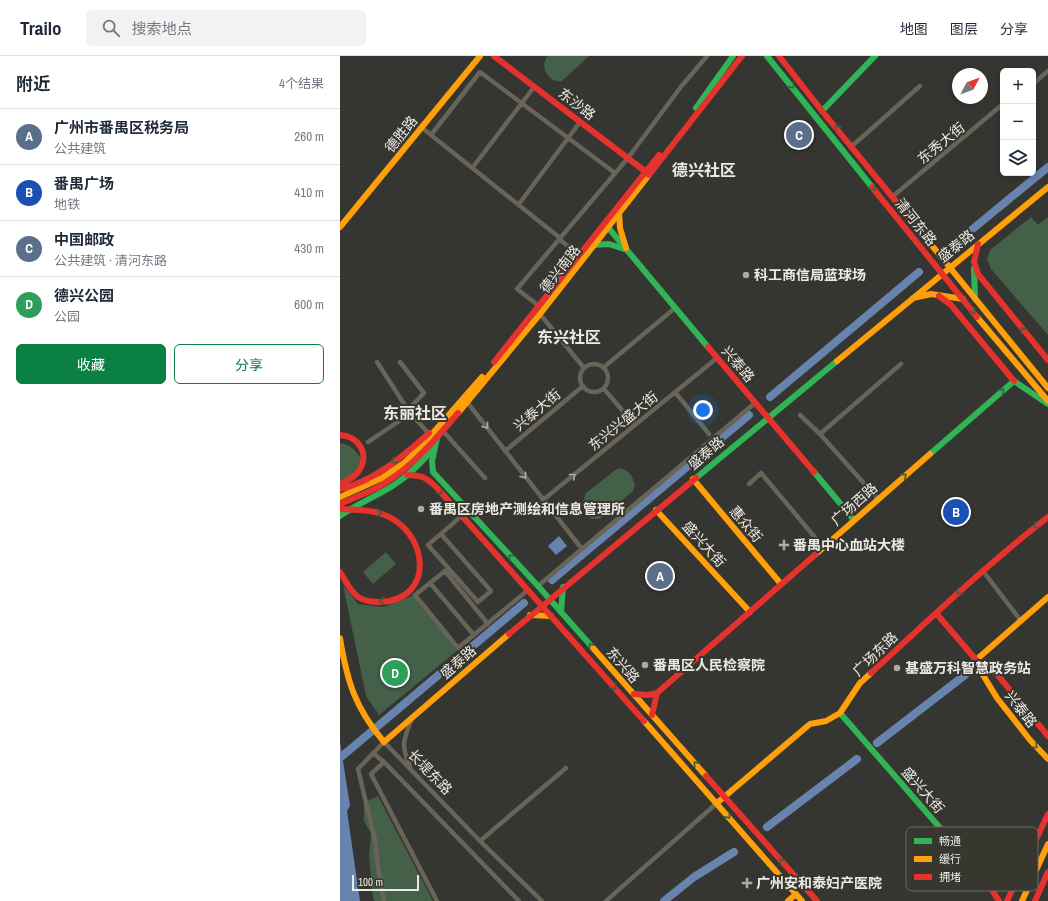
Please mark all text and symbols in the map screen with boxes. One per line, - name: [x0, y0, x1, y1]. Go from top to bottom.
- search box: [86, 10, 366, 46]
- text: Trailo: [20, 15, 62, 41]
- icon: search: [100, 17, 122, 39]
- text: 搜索地点: [132, 18, 192, 39]
- text: 地图: [900, 20, 928, 38]
- text: 图层: [950, 20, 978, 38]
- text: 分享: [1000, 20, 1028, 38]
- north arrow: [952, 68, 988, 104]
- map controls: [1000, 68, 1036, 176]
- button: +: [1000, 68, 1036, 104]
- text: 附近: [16, 72, 50, 95]
- text: 4个结果: [279, 75, 324, 92]
- one-way arrow: [787, 82, 794, 89]
- street label: 东沙路: [555, 84, 599, 124]
- button: −: [1000, 104, 1036, 140]
- street label: 德胜路: [381, 112, 421, 156]
- text: 广州市番禺区税务局: [54, 117, 189, 138]
- street label: 东秀大街: [914, 118, 968, 168]
- pin: C: [786, 120, 812, 150]
- one-way arrow: [834, 125, 841, 133]
- text: A: [25, 128, 33, 145]
- text: 260 m: [294, 128, 324, 145]
- text: 公共建筑: [54, 140, 106, 157]
- button: layers: [1000, 140, 1036, 176]
- district label: 德兴社区: [672, 159, 736, 181]
- text: 番禺广场: [54, 173, 114, 194]
- one-way arrow: [869, 183, 876, 190]
- text: B: [25, 184, 33, 201]
- text: 410 m: [294, 184, 324, 201]
- street label: 清河东路: [891, 195, 941, 249]
- text: 地铁: [54, 196, 80, 213]
- street label: 盛泰路: [934, 226, 978, 266]
- text: 中国邮政: [54, 229, 114, 250]
- text: C: [25, 240, 33, 257]
- text: 430 m: [294, 240, 324, 257]
- street label: 德兴南路: [536, 241, 584, 297]
- text: 公共建筑 · 清河东路: [54, 252, 167, 269]
- place label: 科工商信局蓝球场: [754, 266, 866, 284]
- marker: 科工商信局蓝球场: [741, 270, 751, 280]
- text: 德兴公园: [54, 285, 114, 306]
- text: D: [25, 296, 33, 313]
- text: 600 m: [294, 296, 324, 313]
- one-way arrow: [968, 307, 975, 314]
- text: 公园: [54, 308, 80, 325]
- district label: 东兴社区: [537, 326, 601, 348]
- one-way arrow: [1021, 327, 1028, 334]
- street label: 兴泰路: [718, 342, 758, 386]
- button: 收藏: [16, 344, 166, 384]
- button: 分享: [174, 344, 324, 384]
- street label: 兴泰大街: [510, 385, 564, 435]
- street label: 东兴兴盛大街: [585, 388, 661, 454]
- one-way arrow: [998, 388, 1005, 395]
- your location: [693, 400, 713, 420]
- district label: 东丽社区: [383, 402, 447, 424]
- one-way arrow: [481, 422, 488, 429]
- street label: 盛泰路: [684, 433, 728, 473]
- one-way arrow: [391, 457, 398, 464]
- one-way arrow: [519, 471, 526, 478]
- one-way arrow: [568, 473, 576, 480]
- one-way arrow: [900, 474, 907, 481]
- street label: 广场西路: [827, 479, 881, 529]
- one-way arrow: [435, 487, 442, 494]
- pin: B: [943, 497, 969, 527]
- place label: 番禺区房地产测绘和信息管理所: [429, 500, 625, 518]
- street label: 惠众街: [726, 502, 766, 546]
- marker: 番禺区房地产测绘和信息管理所: [416, 504, 426, 514]
- one-way arrow: [376, 509, 382, 517]
- street label: 盛兴大街: [679, 517, 729, 571]
- one-way arrow: [1034, 521, 1041, 528]
- place label: 番禺中心血站大楼: [793, 536, 905, 554]
- marker: 番禺中心血站大楼: [778, 539, 790, 551]
- one-way arrow: [509, 554, 516, 562]
- pin: A: [647, 561, 673, 591]
- one-way arrow: [957, 588, 964, 595]
- one-way arrow: [379, 597, 385, 605]
- street label: 广场东路: [849, 628, 901, 680]
- street label: 盛泰路: [436, 641, 480, 683]
- one-way arrow: [588, 643, 595, 650]
- street label: 东兴路: [602, 643, 644, 687]
- place label: 番禺区人民检察院: [653, 656, 765, 674]
- pin: D: [382, 658, 408, 688]
- place label: 基盛万科智慧政务站: [905, 659, 1031, 677]
- marker: 番禺区人民检察院: [640, 660, 650, 670]
- marker: 基盛万科智慧政务站: [892, 663, 902, 673]
- one-way arrow: [609, 683, 616, 690]
- street label: 兴泰路: [1001, 687, 1041, 731]
- one-way arrow: [1031, 741, 1038, 749]
- street label: 长堤东路: [404, 746, 456, 798]
- one-way arrow: [693, 761, 700, 769]
- street label: 盛兴大街: [898, 763, 948, 817]
- one-way arrow: [723, 811, 731, 819]
- legend: [906, 827, 1038, 891]
- text: 畅通: [939, 834, 961, 848]
- text: 缓行: [939, 852, 961, 866]
- one-way arrow: [779, 858, 786, 866]
- text: 拥堵: [939, 870, 961, 884]
- scale bar: [352, 873, 419, 892]
- place label: 广州安和泰妇产医院: [756, 874, 882, 892]
- text: 100 m: [358, 875, 383, 889]
- marker: 广州安和泰妇产医院: [741, 877, 753, 889]

